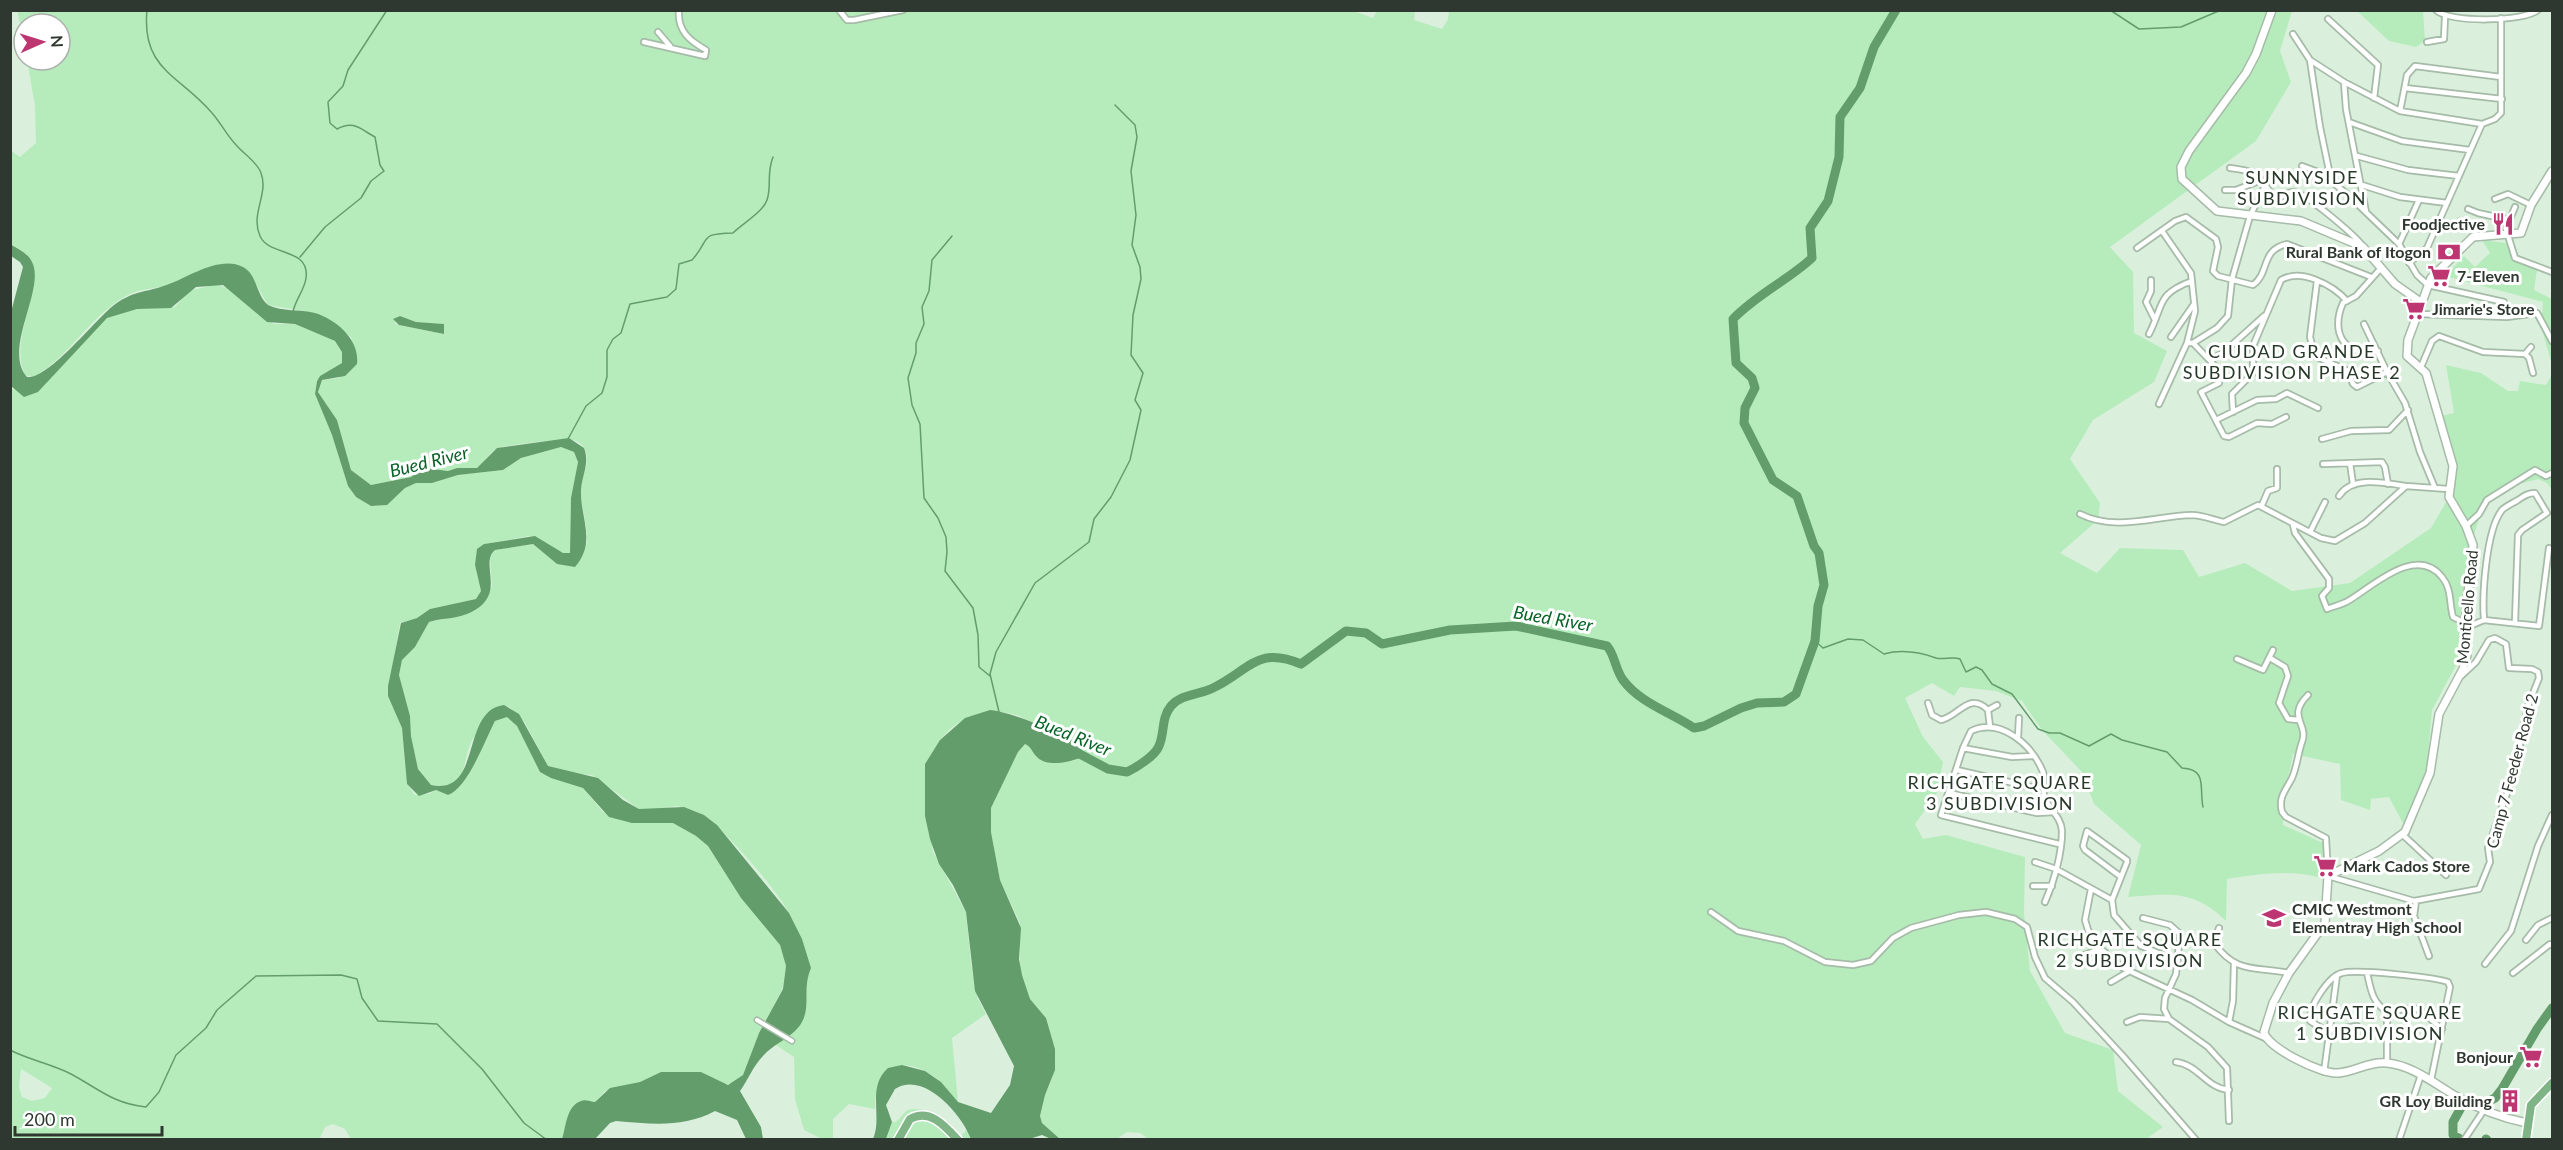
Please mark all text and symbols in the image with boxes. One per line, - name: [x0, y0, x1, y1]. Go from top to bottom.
- north arrow: [12, 12, 72, 72]
- text: N: [48, 35, 67, 48]
- district label: SUNNYSIDE SUBDIVISION: [2237, 166, 2367, 209]
- restaurant icon: Foodjective: [2490, 211, 2516, 237]
- place label: Foodjective: [2402, 214, 2485, 233]
- bank icon: Rural Bank of Itogon: [2436, 239, 2462, 265]
- place label: Rural Bank of Itogon: [2286, 242, 2431, 261]
- supermarket icon: 7-Eleven: [2426, 263, 2452, 289]
- place label: 7-Eleven: [2457, 266, 2520, 285]
- supermarket icon: Jimarie's Store: [2401, 296, 2427, 322]
- place label: Jimarie's Store: [2432, 299, 2535, 318]
- district label: CIUDAD GRANDE SUBDIVISION PHASE 2: [2183, 340, 2401, 383]
- water label: Bued River: [387, 440, 471, 481]
- street label: Monticello Road: [2452, 549, 2481, 665]
- water label: Bued River: [1512, 600, 1595, 636]
- street label: Camp 7 Feeder Road 2: [2482, 691, 2541, 850]
- water label: Bued River: [1032, 710, 1115, 761]
- district label: RICHGATE SQUARE 3 SUBDIVISION: [1907, 771, 2093, 814]
- supermarket icon: Mark Cados Store: [2312, 853, 2338, 879]
- place label: Mark Cados Store: [2343, 856, 2471, 875]
- place label: CMIC Westmont Elementray High School: [2292, 899, 2462, 936]
- school or university icon: CMIC Westmont Elementray High School: [2261, 905, 2287, 931]
- district label: RICHGATE SQUARE 2 SUBDIVISION: [2037, 928, 2223, 971]
- district label: RICHGATE SQUARE 1 SUBDIVISION: [2277, 1001, 2463, 1044]
- supermarket icon: Bonjour: [2518, 1044, 2544, 1070]
- place label: Bonjour: [2456, 1047, 2513, 1066]
- building icon: GR Loy Building: [2497, 1088, 2523, 1114]
- place label: GR Loy Building: [2379, 1091, 2493, 1110]
- scale bar: [15, 1099, 162, 1137]
- text: 200 m: [24, 1108, 75, 1130]

